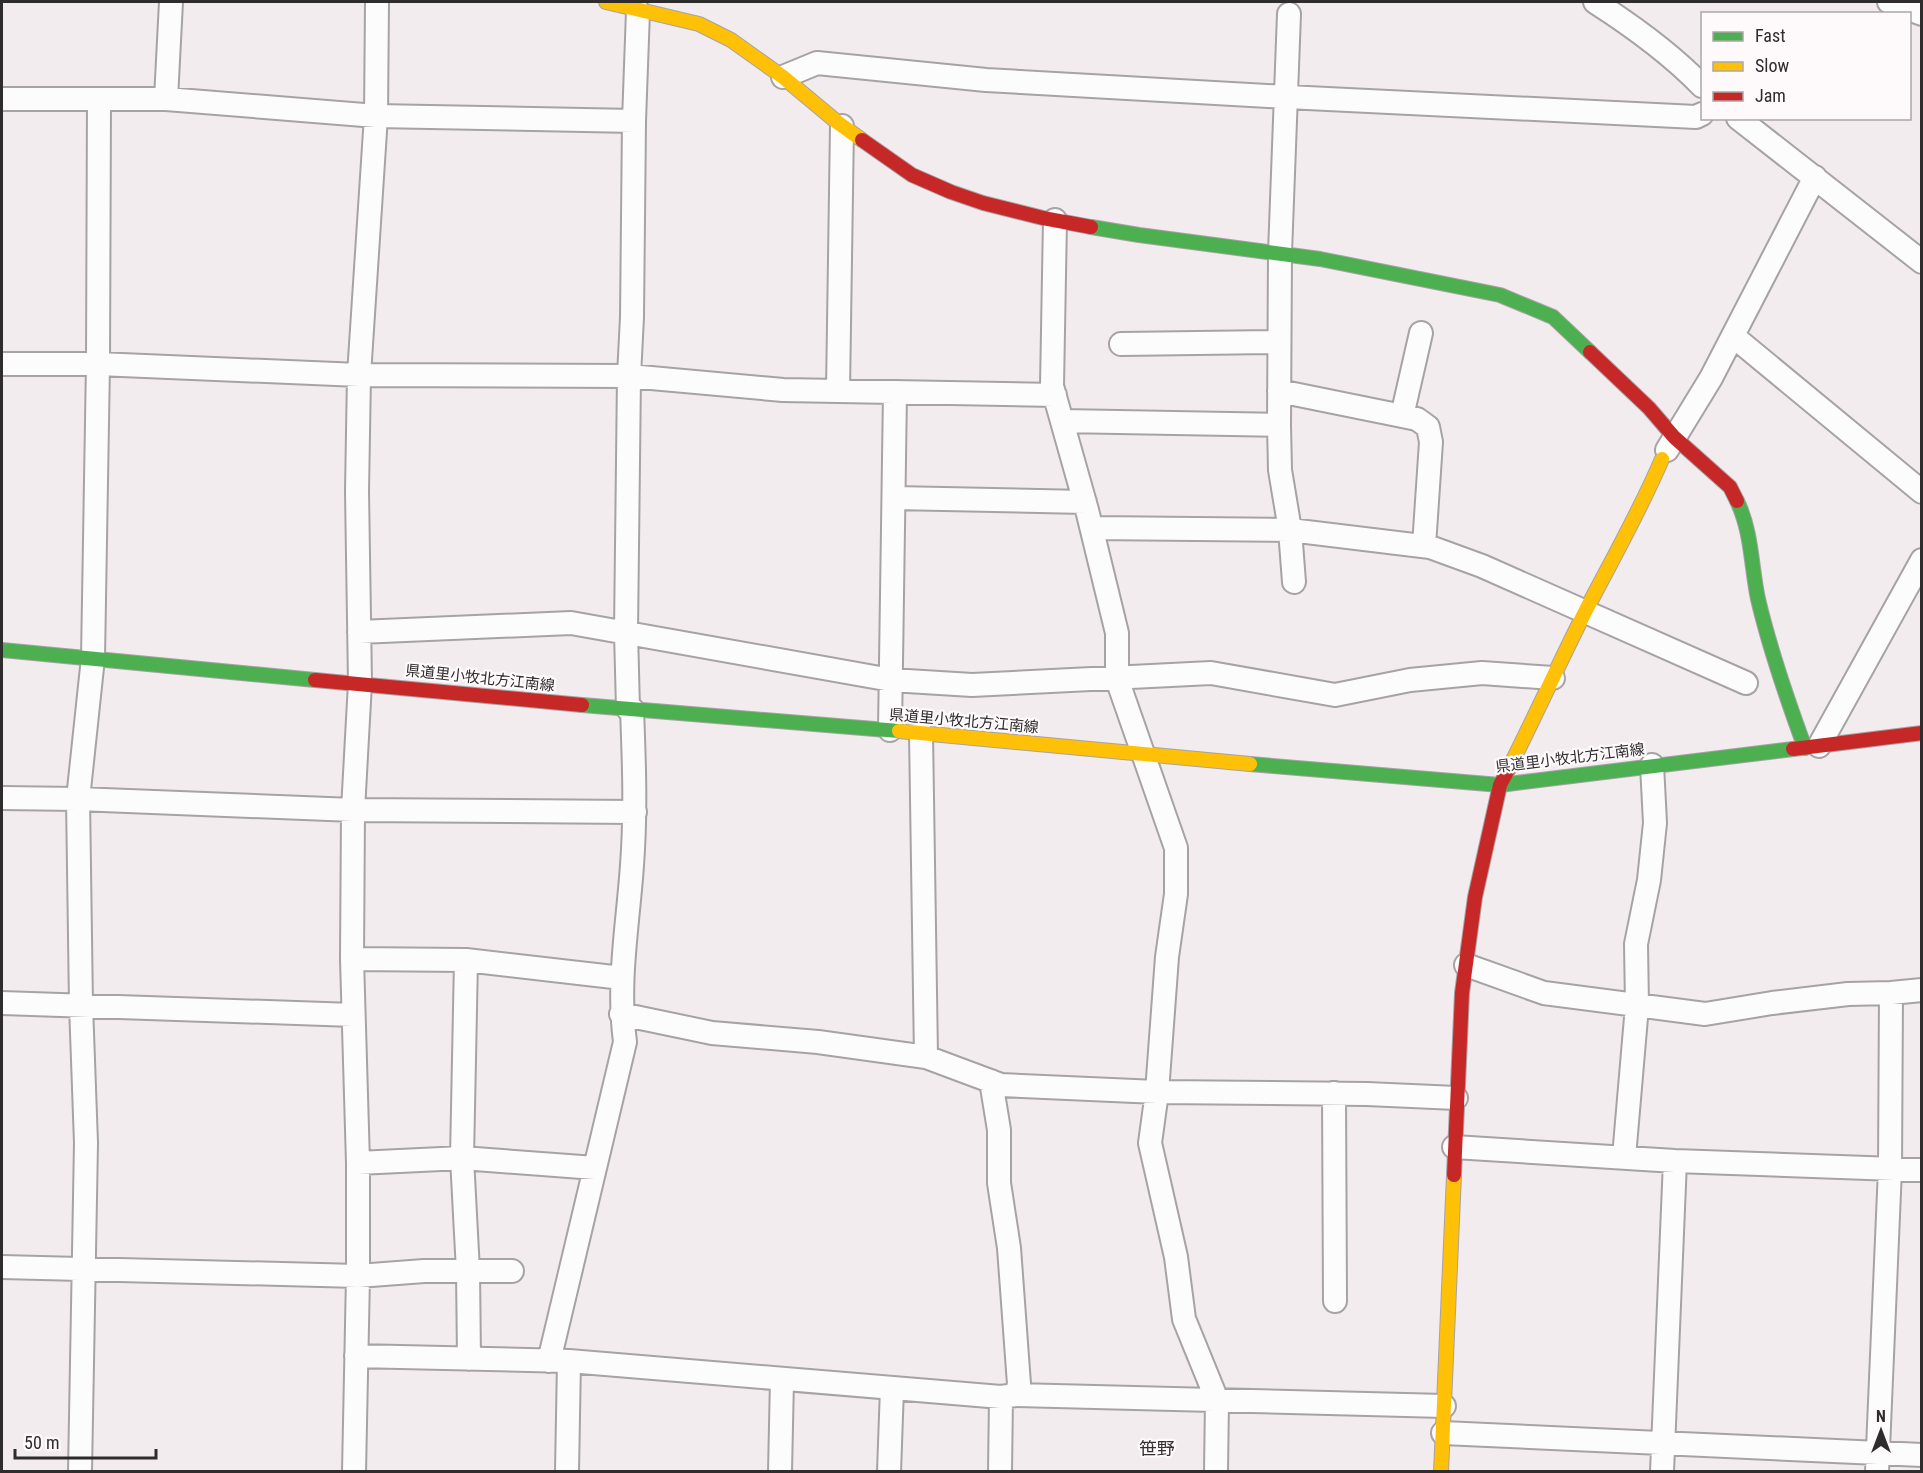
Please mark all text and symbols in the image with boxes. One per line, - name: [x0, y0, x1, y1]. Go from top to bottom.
- legend: [1701, 12, 1911, 120]
- text: Fast: [1755, 25, 1786, 46]
- text: Slow: [1755, 55, 1790, 76]
- text: Jam: [1755, 85, 1786, 106]
- street label: 県道里小牧北方江南線: [404, 661, 556, 695]
- street label: 県道里小牧北方江南線: [888, 705, 1040, 737]
- street label: 県道里小牧北方江南線: [1494, 740, 1646, 776]
- north arrow: [1851, 1401, 1911, 1461]
- text: N: [1876, 1407, 1886, 1426]
- scale bar: [15, 1422, 156, 1460]
- text: 50 m: [24, 1432, 59, 1453]
- district label: 笹野: [1139, 1438, 1175, 1459]

